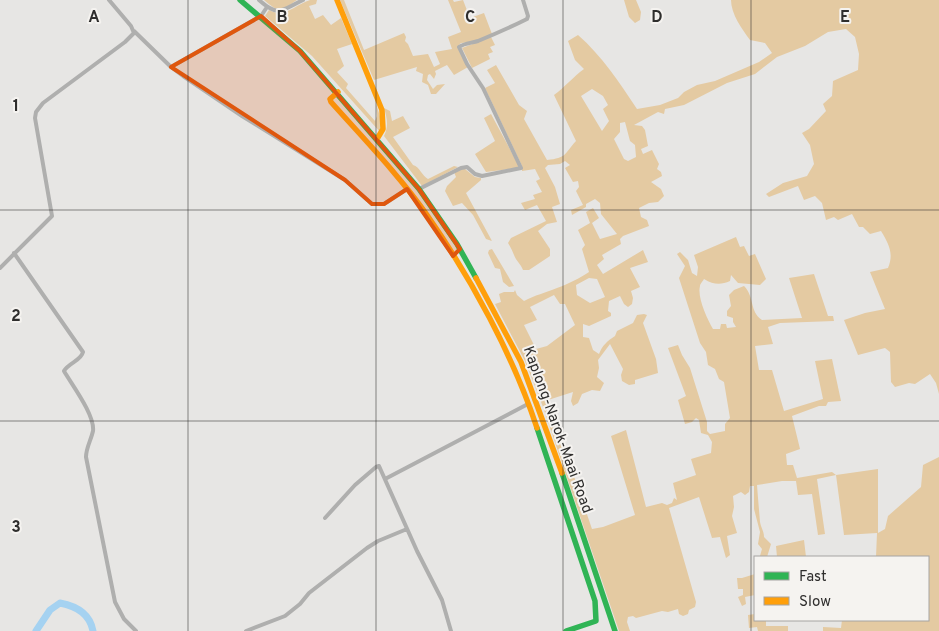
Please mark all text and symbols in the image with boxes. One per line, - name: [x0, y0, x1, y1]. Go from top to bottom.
- text: A: [88, 8, 100, 28]
- text: B: [276, 8, 288, 28]
- text: C: [465, 8, 475, 28]
- text: D: [651, 8, 663, 28]
- text: E: [840, 8, 850, 28]
- text: 1: [13, 97, 19, 117]
- text: 2: [11, 307, 21, 327]
- street label: Kaplong-Narok-Maai Road: [518, 344, 596, 516]
- text: 3: [11, 518, 21, 538]
- legend: [754, 556, 929, 621]
- text: Fast: [799, 568, 827, 587]
- text: Slow: [799, 593, 831, 612]

